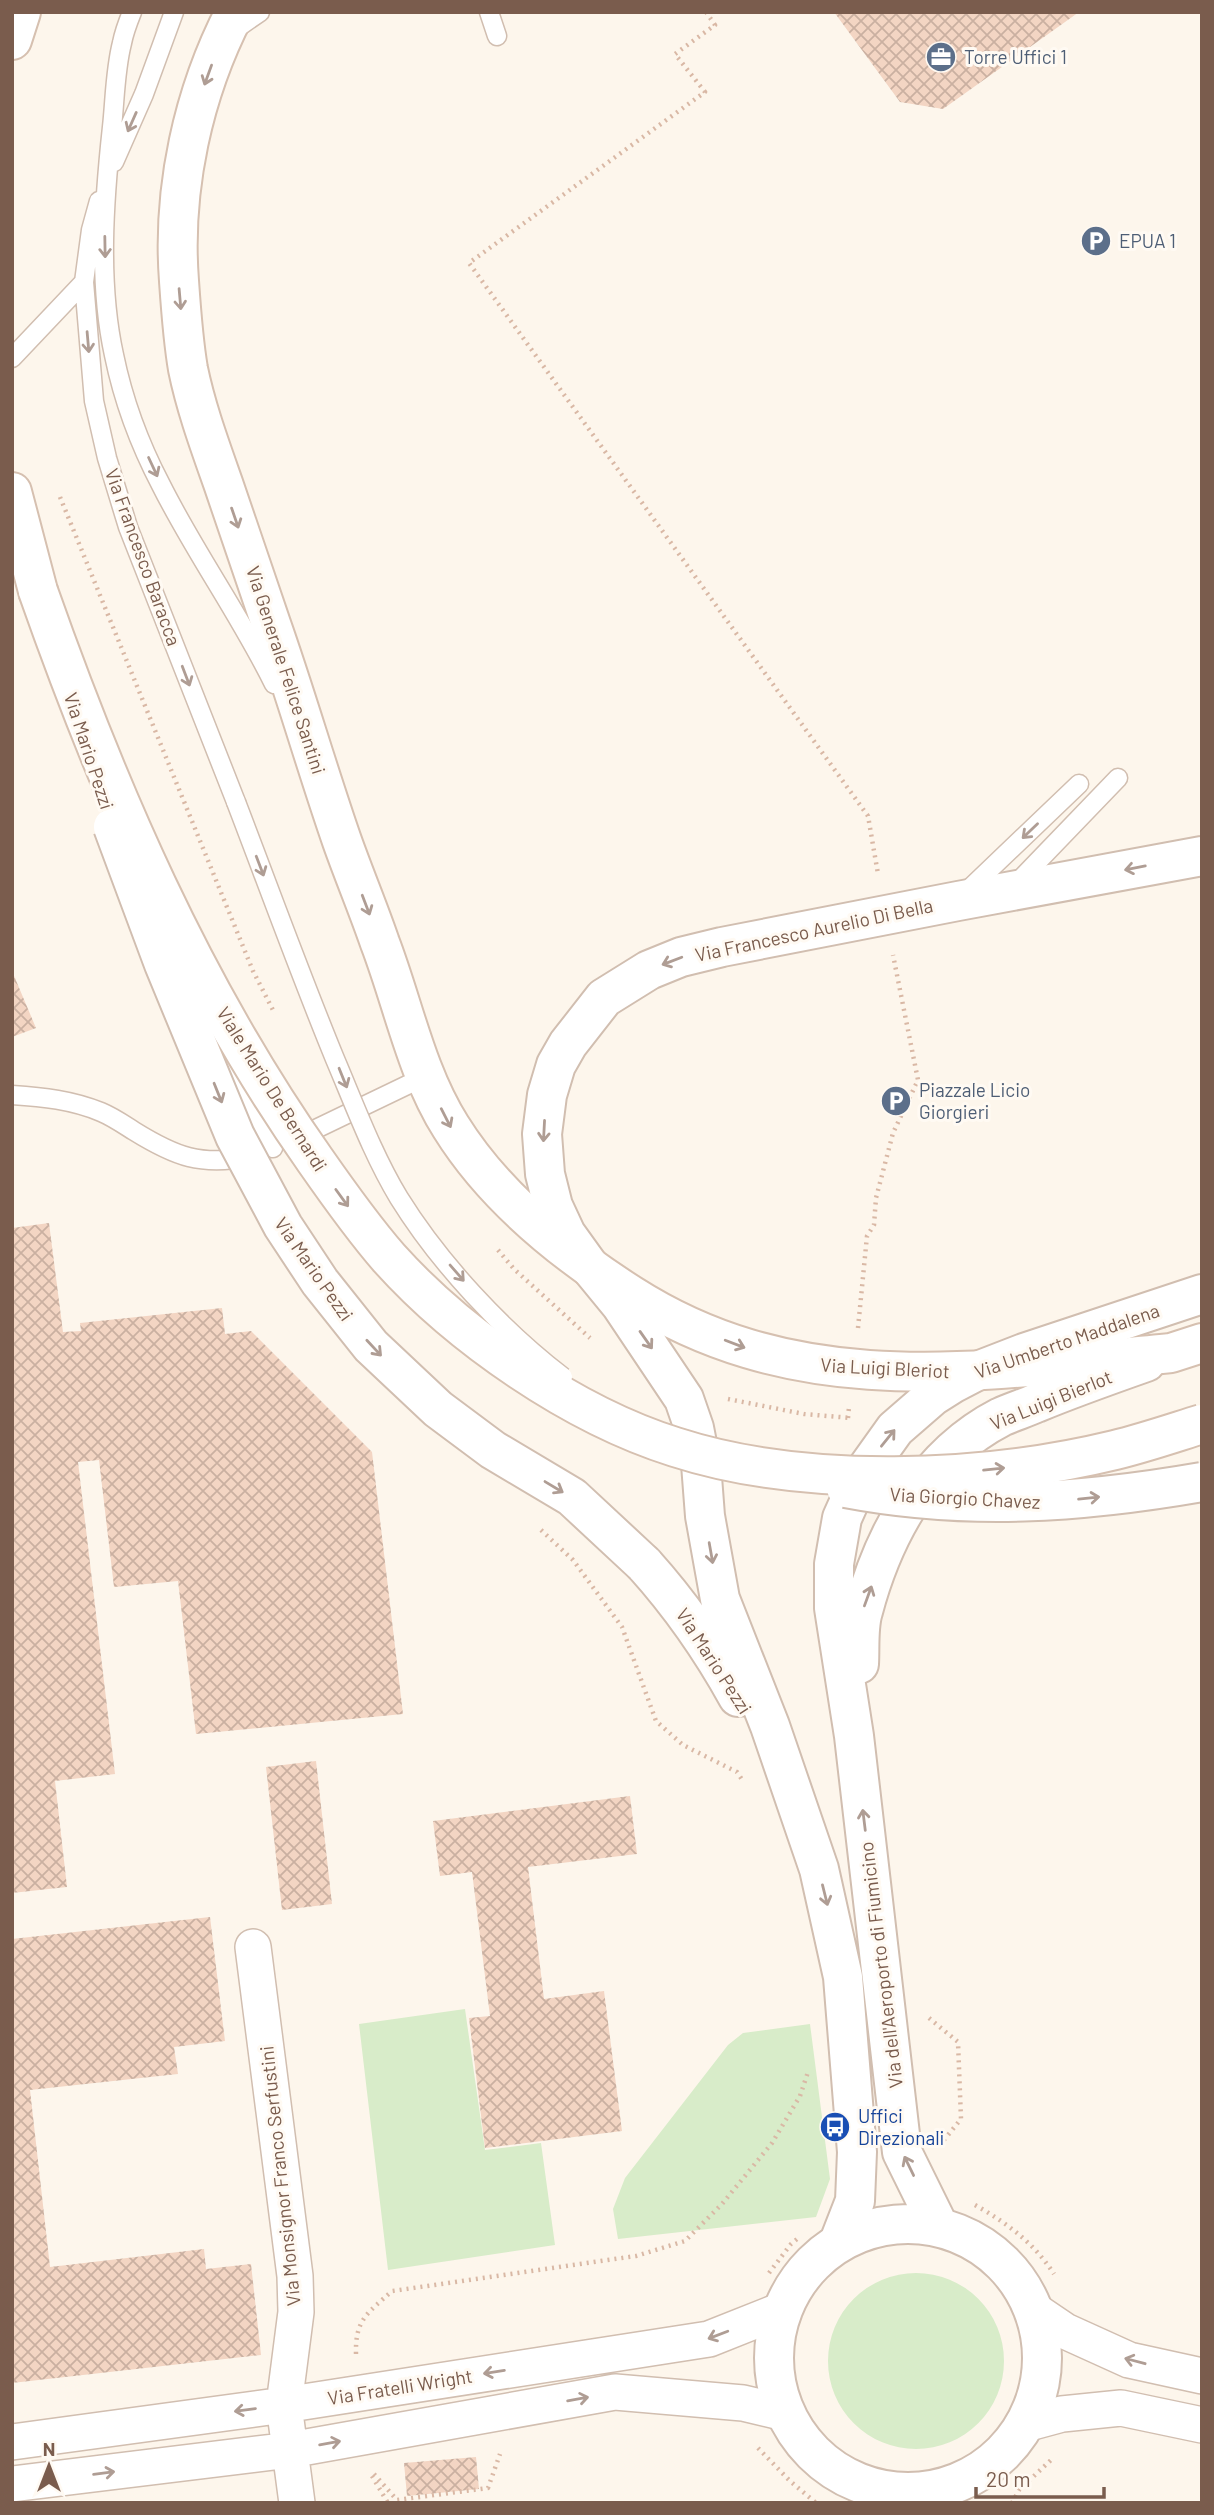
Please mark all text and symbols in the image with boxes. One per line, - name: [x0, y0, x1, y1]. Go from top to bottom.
- office icon: Torre Uffici 1: [924, 40, 958, 74]
- place label: Torre Uffici 1: [964, 45, 1067, 68]
- one-way arrow: [201, 63, 213, 85]
- one-way arrow: [124, 110, 137, 132]
- parking icon: EPUA 1: [1079, 224, 1113, 258]
- place label: EPUA 1: [1119, 229, 1176, 252]
- one-way arrow: [98, 235, 111, 258]
- one-way arrow: [174, 287, 187, 309]
- one-way arrow: [82, 330, 95, 353]
- one-way arrow: [146, 456, 160, 477]
- street label: Via Francesco Baracca: [101, 465, 186, 649]
- one-way arrow: [230, 507, 242, 529]
- street label: Via Generale Felice Santini: [242, 563, 331, 777]
- one-way arrow: [181, 665, 194, 686]
- street label: Via Mario Pezzi: [60, 689, 119, 812]
- one-way arrow: [1022, 823, 1039, 840]
- one-way arrow: [255, 854, 268, 876]
- one-way arrow: [1124, 862, 1147, 875]
- one-way arrow: [361, 893, 373, 915]
- street label: Via Francesco Aurelio Di Bella: [693, 893, 935, 966]
- one-way arrow: [661, 956, 683, 968]
- street label: Viale Mario De Bernardi: [212, 1002, 332, 1175]
- one-way arrow: [337, 1066, 350, 1088]
- place label: Piazzale Licio Giorgieri: [919, 1078, 1030, 1123]
- one-way arrow: [212, 1082, 225, 1104]
- parking icon: Piazzale Licio Giorgieri: [879, 1084, 913, 1118]
- one-way arrow: [440, 1107, 454, 1127]
- one-way arrow: [537, 1119, 550, 1142]
- one-way arrow: [334, 1188, 349, 1207]
- street label: Via Mario Pezzi: [270, 1212, 359, 1325]
- one-way arrow: [449, 1264, 465, 1282]
- street label: Via Umberto Maddalena: [971, 1298, 1162, 1383]
- one-way arrow: [639, 1330, 653, 1349]
- one-way arrow: [724, 1339, 746, 1351]
- one-way arrow: [366, 1340, 383, 1357]
- street label: Via Luigi Bleriot: [820, 1353, 950, 1382]
- street label: Via Luigi Bierlot: [986, 1365, 1115, 1434]
- one-way arrow: [880, 1429, 896, 1447]
- one-way arrow: [982, 1462, 1005, 1475]
- one-way arrow: [543, 1480, 563, 1494]
- street label: Via Giorgio Chavez: [889, 1482, 1041, 1513]
- one-way arrow: [1077, 1492, 1100, 1505]
- one-way arrow: [705, 1541, 718, 1564]
- one-way arrow: [863, 1585, 875, 1607]
- street label: Via Mario Pezzi: [672, 1603, 757, 1718]
- one-way arrow: [858, 1809, 871, 1831]
- street label: Via dell'Aeroporto di Fiumicino: [854, 1841, 907, 2090]
- one-way arrow: [819, 1883, 832, 1905]
- street label: Via Monsignor Franco Serfustini: [254, 2045, 305, 2307]
- place label: Uffici Direzionali: [858, 2104, 944, 2149]
- bus stop icon: Uffici Direzionali: [818, 2110, 852, 2144]
- one-way arrow: [902, 2156, 915, 2177]
- one-way arrow: [708, 2330, 730, 2342]
- one-way arrow: [1125, 2353, 1147, 2366]
- street label: Via Fratelli Wright: [326, 2364, 474, 2409]
- one-way arrow: [483, 2366, 506, 2379]
- one-way arrow: [566, 2392, 589, 2405]
- one-way arrow: [234, 2404, 257, 2417]
- north arrow: [14, 2431, 84, 2501]
- one-way arrow: [318, 2436, 341, 2449]
- text: N: [43, 2437, 55, 2460]
- scale bar: [976, 2456, 1104, 2500]
- text: 20 m: [986, 2466, 1031, 2491]
- one-way arrow: [92, 2467, 115, 2480]

